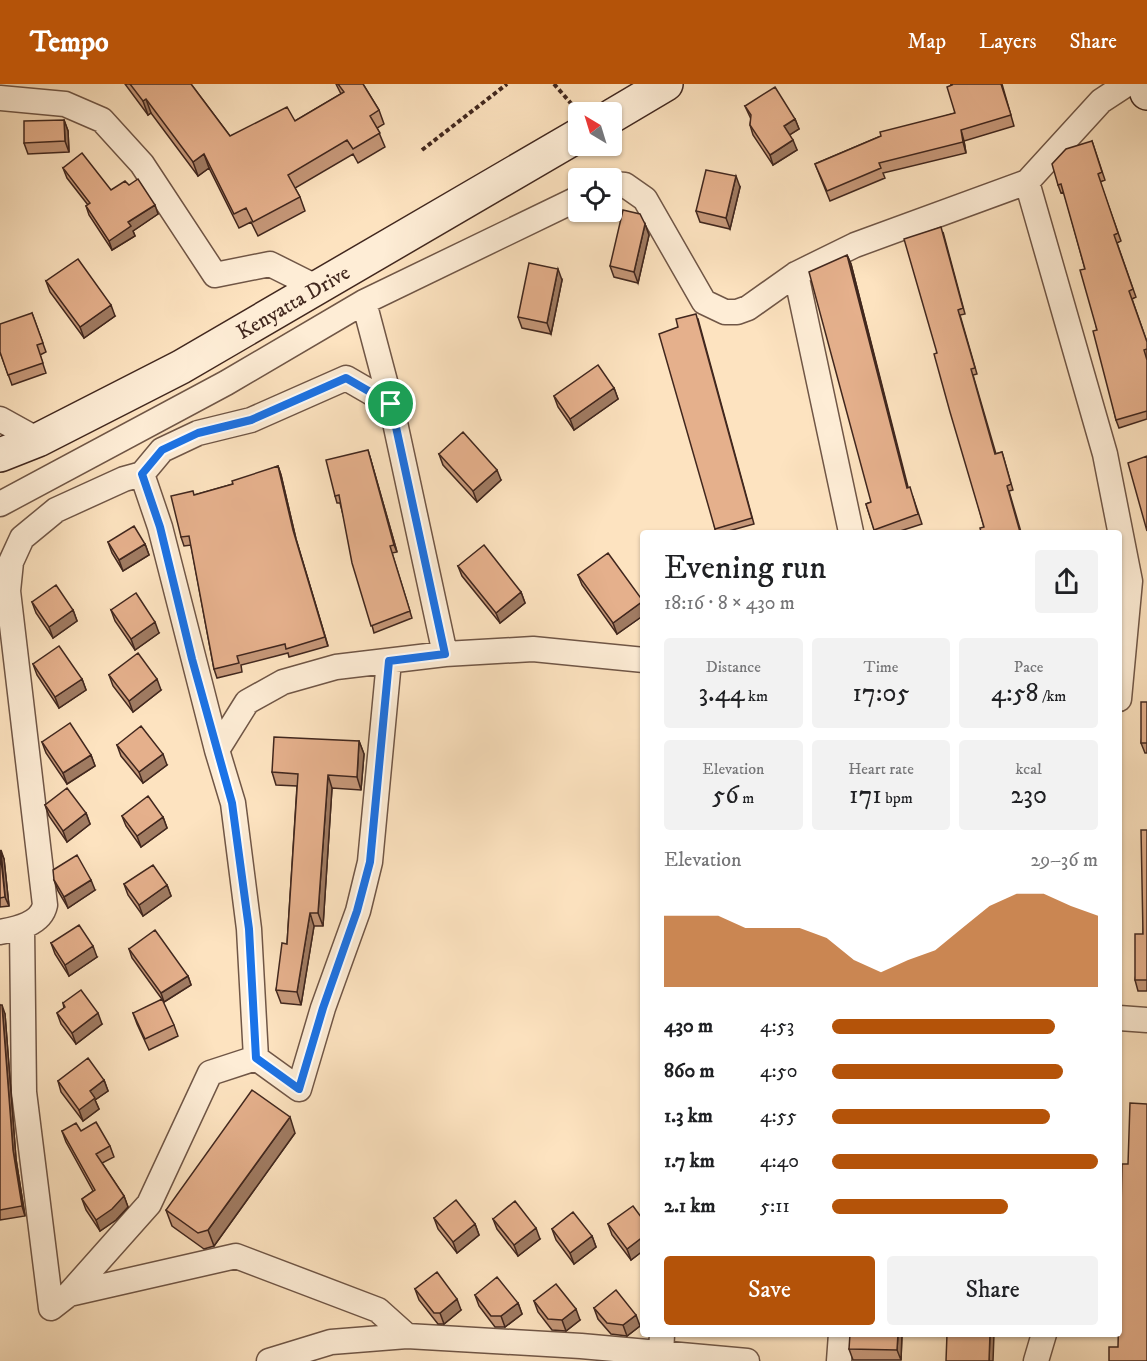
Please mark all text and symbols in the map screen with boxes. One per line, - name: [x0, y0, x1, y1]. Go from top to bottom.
- text: Tempo: [30, 25, 109, 60]
- text: Map: [907, 29, 946, 55]
- text: Layers: [979, 29, 1037, 55]
- text: Share: [1070, 29, 1117, 55]
- north arrow: [568, 102, 622, 156]
- map controls: [568, 102, 622, 222]
- button: locate: [568, 168, 622, 222]
- street label: Kenyatta Drive: [232, 260, 355, 346]
- pin: [365, 378, 416, 429]
- icon: arrive: [374, 387, 407, 420]
- text: Evening run: [664, 548, 826, 589]
- button: share: [1035, 550, 1098, 613]
- text: 18:16 · 8 × 430 m: [664, 591, 795, 616]
- text: Distance: [706, 657, 761, 677]
- text: Time: [864, 657, 898, 677]
- text: Pace: [1014, 657, 1043, 677]
- text: 3.44: [699, 677, 745, 710]
- text: 17:05: [853, 677, 909, 710]
- text: 4:58: [991, 677, 1039, 710]
- text: km: [745, 686, 768, 706]
- text: /km: [1039, 686, 1066, 706]
- text: Elevation: [702, 759, 764, 779]
- text: Heart rate: [848, 759, 914, 779]
- text: kcal: [1016, 759, 1042, 779]
- text: 56: [712, 779, 739, 812]
- text: 171: [849, 779, 882, 812]
- text: 230: [1010, 779, 1047, 812]
- text: m: [739, 788, 754, 808]
- text: bpm: [882, 788, 913, 808]
- text: Elevation: [664, 848, 741, 873]
- text: 29–36 m: [1030, 848, 1098, 873]
- text: 430 m: [664, 1014, 713, 1039]
- text: 4:53: [760, 1014, 794, 1039]
- text: 860 m: [664, 1059, 715, 1084]
- text: 4:50: [760, 1059, 797, 1084]
- text: 1.3 km: [664, 1104, 713, 1129]
- text: 4:55: [760, 1104, 797, 1129]
- text: 1.7 km: [664, 1149, 715, 1174]
- text: 4:40: [760, 1149, 799, 1174]
- text: 2.1 km: [664, 1194, 715, 1219]
- text: 5:11: [760, 1194, 790, 1219]
- button: Save: [664, 1256, 875, 1325]
- button: Share: [887, 1256, 1098, 1325]

